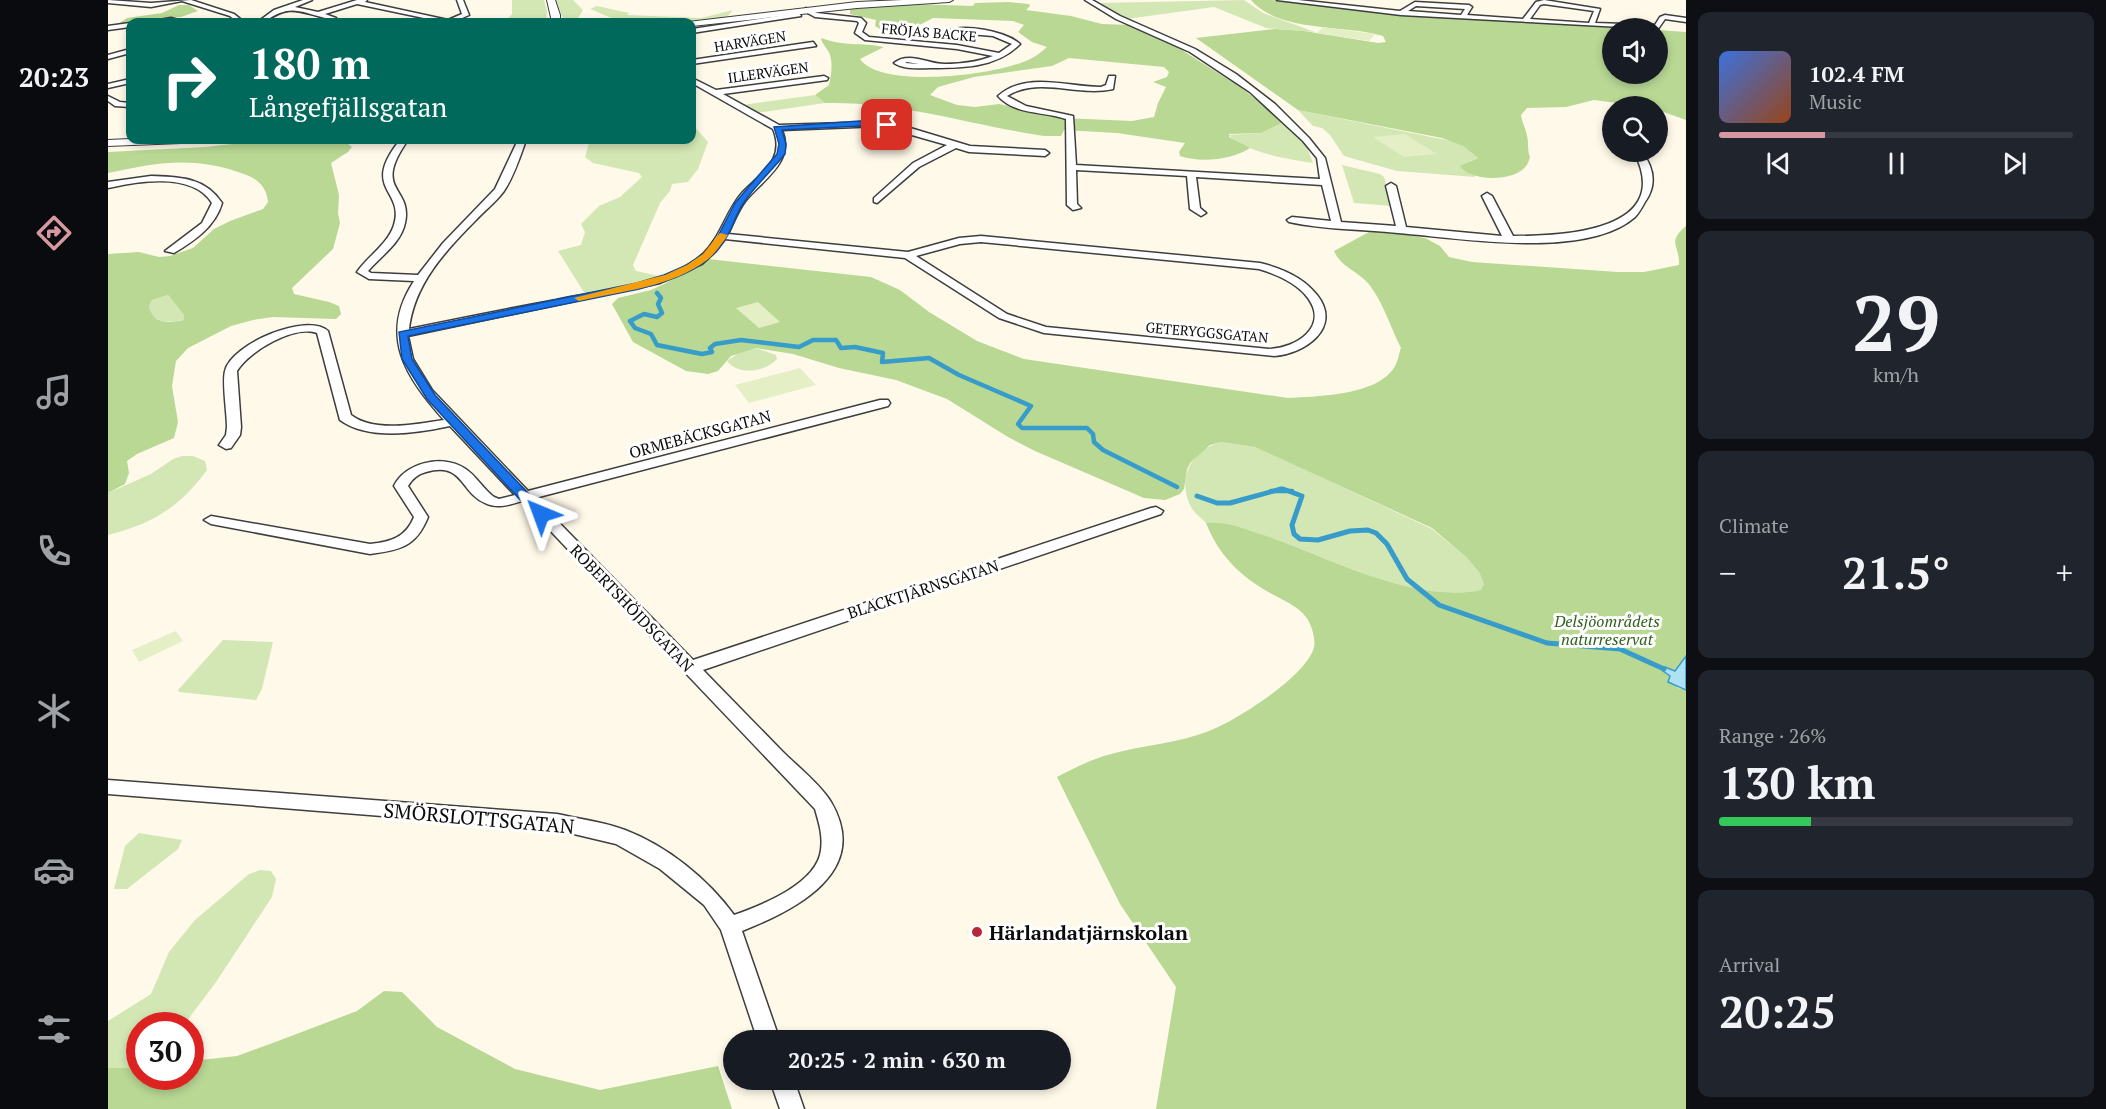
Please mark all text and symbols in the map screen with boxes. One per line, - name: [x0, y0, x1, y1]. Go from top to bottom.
- street label: FRÖJAS BACKE: [881, 18, 977, 46]
- map controls: [1602, 18, 1668, 162]
- button: sound: [1602, 18, 1668, 84]
- street label: HARVÄGEN: [713, 26, 787, 56]
- text: 180 m: [249, 35, 370, 91]
- icon: right: [150, 42, 228, 120]
- street label: ILLERVÄGEN: [726, 57, 810, 87]
- text: 20:23: [19, 59, 89, 95]
- text: 102.4 FM: [1809, 59, 1904, 88]
- text: Music: [1809, 88, 1862, 115]
- text: Långefjällsgatan: [249, 89, 447, 125]
- button: search: [1602, 96, 1668, 162]
- pin: [861, 99, 912, 150]
- icon: arrive: [870, 108, 903, 141]
- icon: previous: [1762, 147, 1795, 180]
- icon: pause: [1880, 147, 1913, 180]
- icon: next: [1998, 147, 2031, 180]
- icon: directions: [33, 212, 75, 254]
- text: 29: [1852, 270, 1940, 373]
- street label: GETERYGGSGATAN: [1145, 317, 1269, 347]
- text: km/h: [1873, 361, 1919, 388]
- icon: music: [33, 371, 75, 413]
- street label: ORMEBÄCKSGATAN: [627, 404, 774, 464]
- position arrow: [509, 482, 573, 546]
- text: Climate: [1719, 512, 1789, 539]
- icon: phone: [33, 530, 75, 572]
- street label: ROBERTSHÖJDSGATAN: [565, 539, 699, 677]
- text: 21.5°: [1842, 542, 1950, 602]
- text: −: [1719, 551, 1737, 594]
- text: +: [2055, 551, 2073, 594]
- street label: BLACKTJÄRNSGATAN: [844, 554, 1002, 624]
- park label: Delsjöområdets naturreservat: [1553, 610, 1660, 650]
- icon: climate: [33, 690, 75, 732]
- text: Range · 26%: [1719, 722, 1826, 749]
- text: 130 km: [1719, 752, 1875, 812]
- street label: SMÖRSLOTTSGATAN: [382, 796, 576, 840]
- icon: car: [33, 849, 75, 891]
- place label: Härlandatjärnskolan: [989, 919, 1188, 946]
- marker: Härlandatjärnskolan: [970, 925, 984, 939]
- text: Arrival: [1719, 951, 1780, 978]
- text: 20:25: [1719, 981, 1836, 1041]
- icon: filters: [33, 1008, 75, 1050]
- speed limit sign: 30: [126, 1012, 204, 1090]
- text: 20:25 · 2 min · 630 m: [788, 1045, 1006, 1074]

